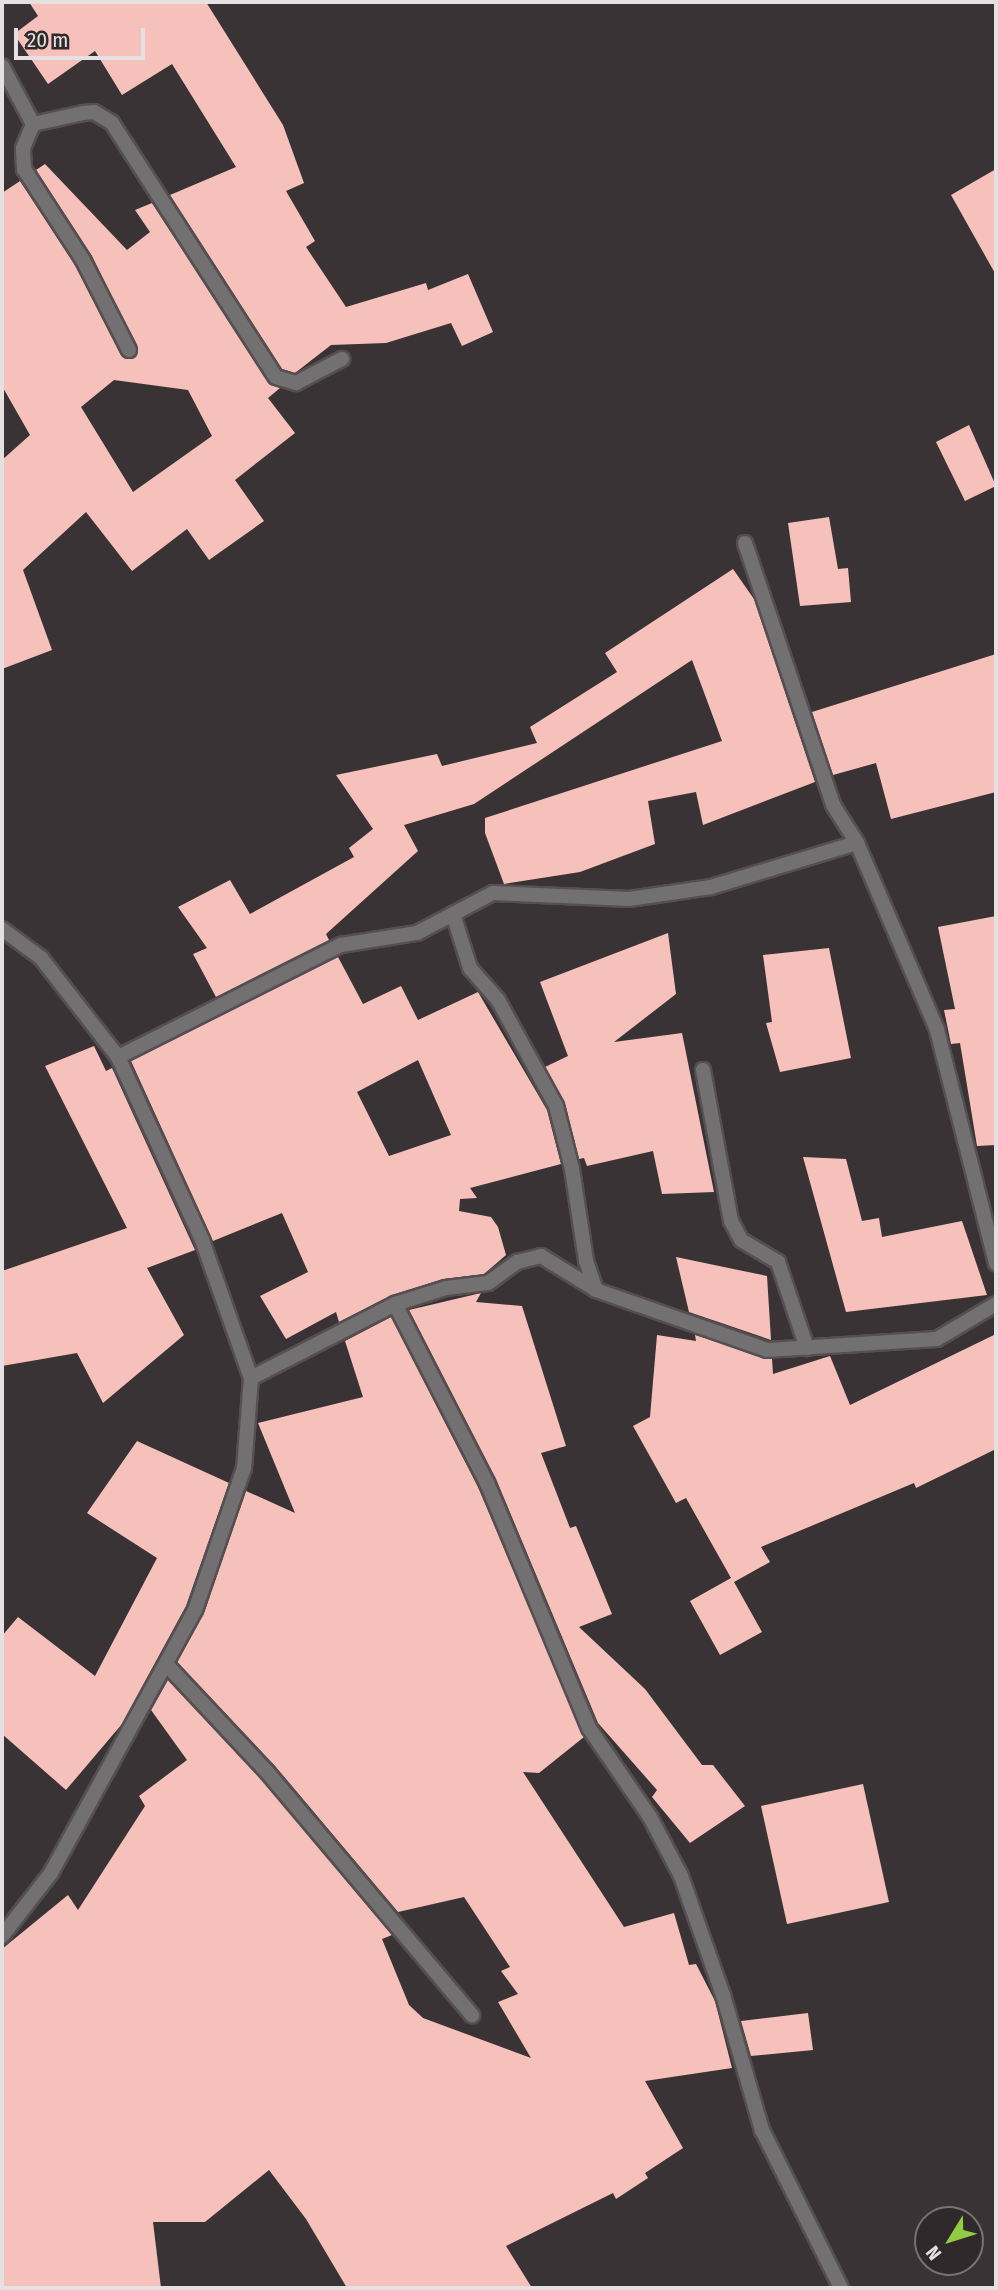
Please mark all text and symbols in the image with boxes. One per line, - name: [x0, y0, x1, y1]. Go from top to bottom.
- scale bar: [18, 14, 149, 58]
- text: 20 m: [27, 27, 68, 53]
- north arrow: [914, 2206, 984, 2276]
- text: N: [921, 2241, 946, 2265]

